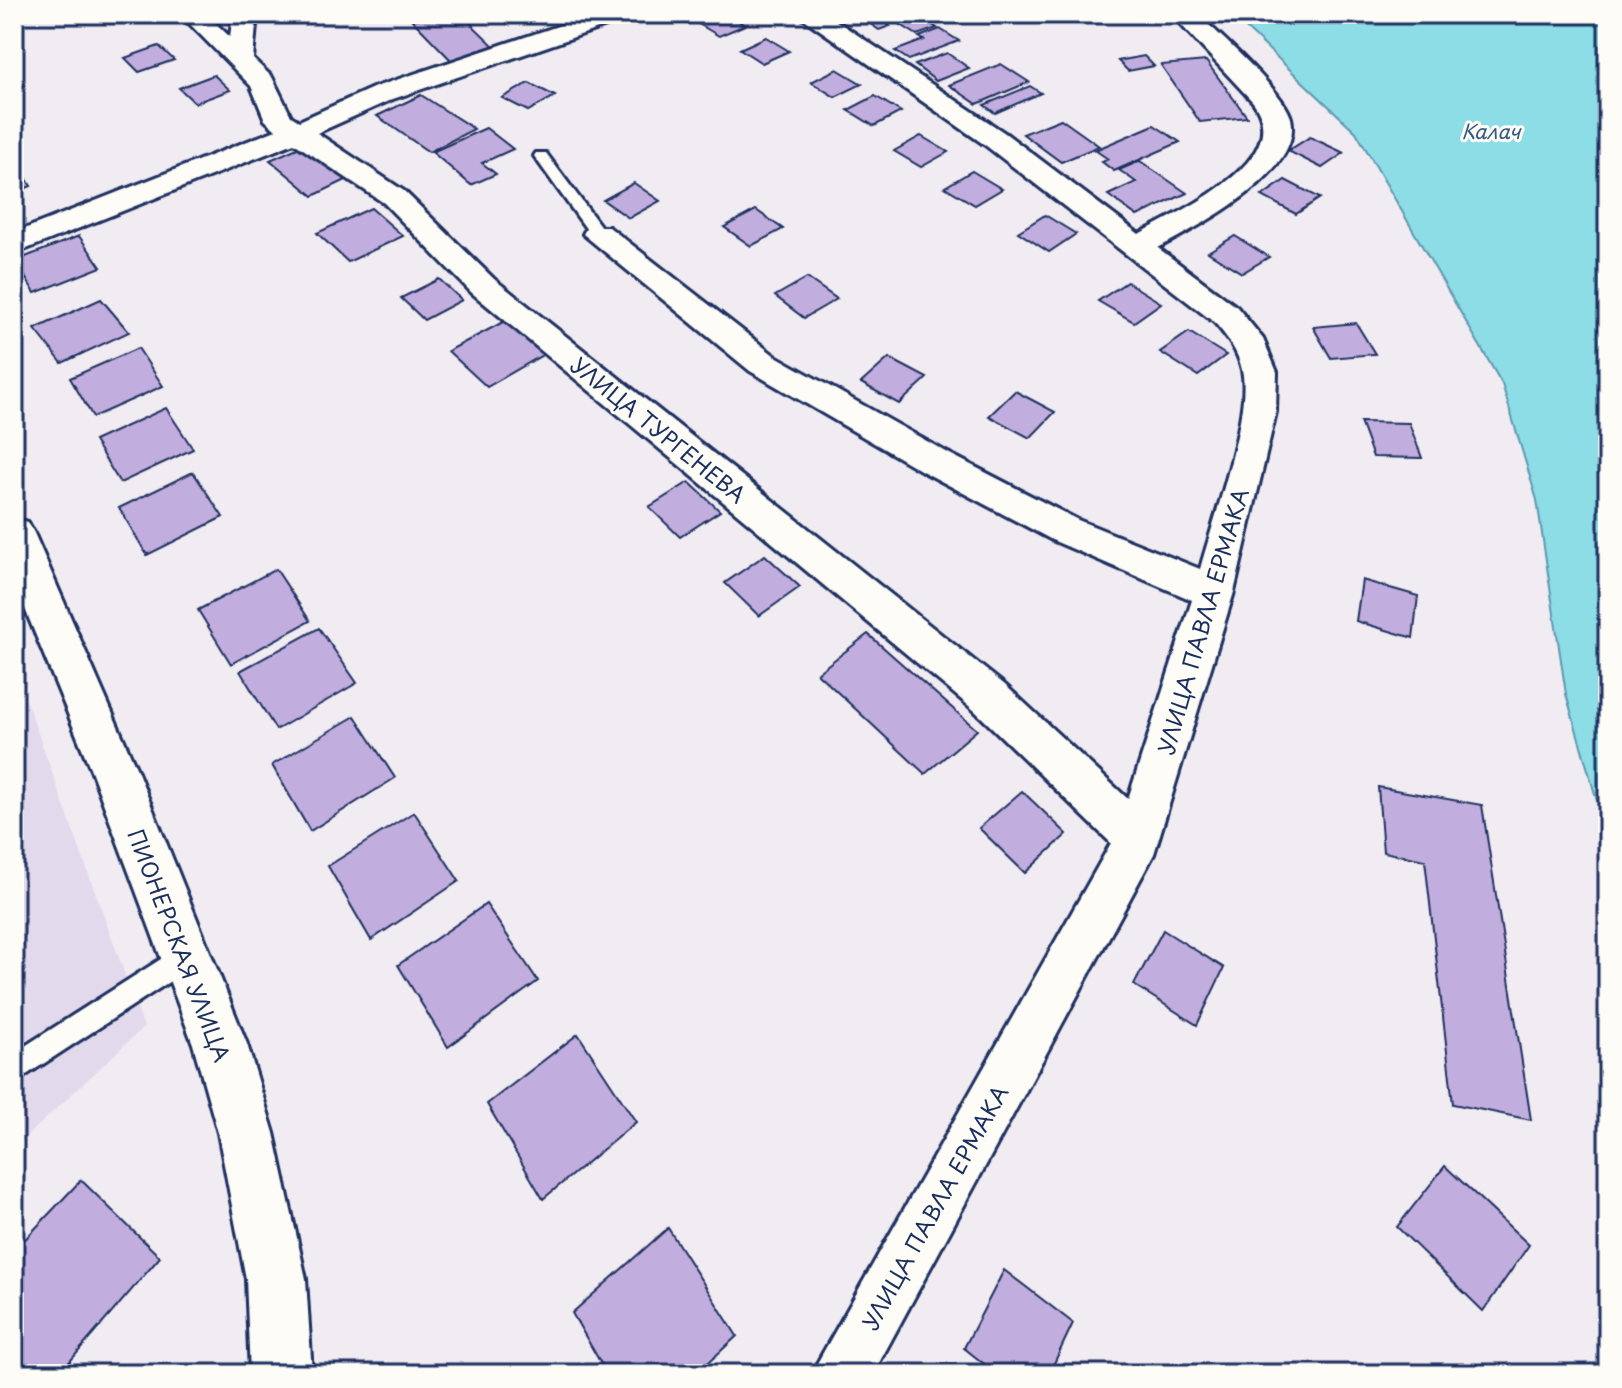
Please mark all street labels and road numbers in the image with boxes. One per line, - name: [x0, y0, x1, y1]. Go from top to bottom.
- street label: УЛИЦА ТУРГЕНЕВА: [564, 348, 754, 510]
- street label: УЛИЦА ПАВЛА ЕРМАКА: [1148, 484, 1256, 758]
- street label: ПИОНЕРСКАЯ УЛИЦА: [120, 824, 240, 1066]
- street label: УЛИЦА ПАВЛА ЕРМАКА: [853, 1079, 1015, 1335]

